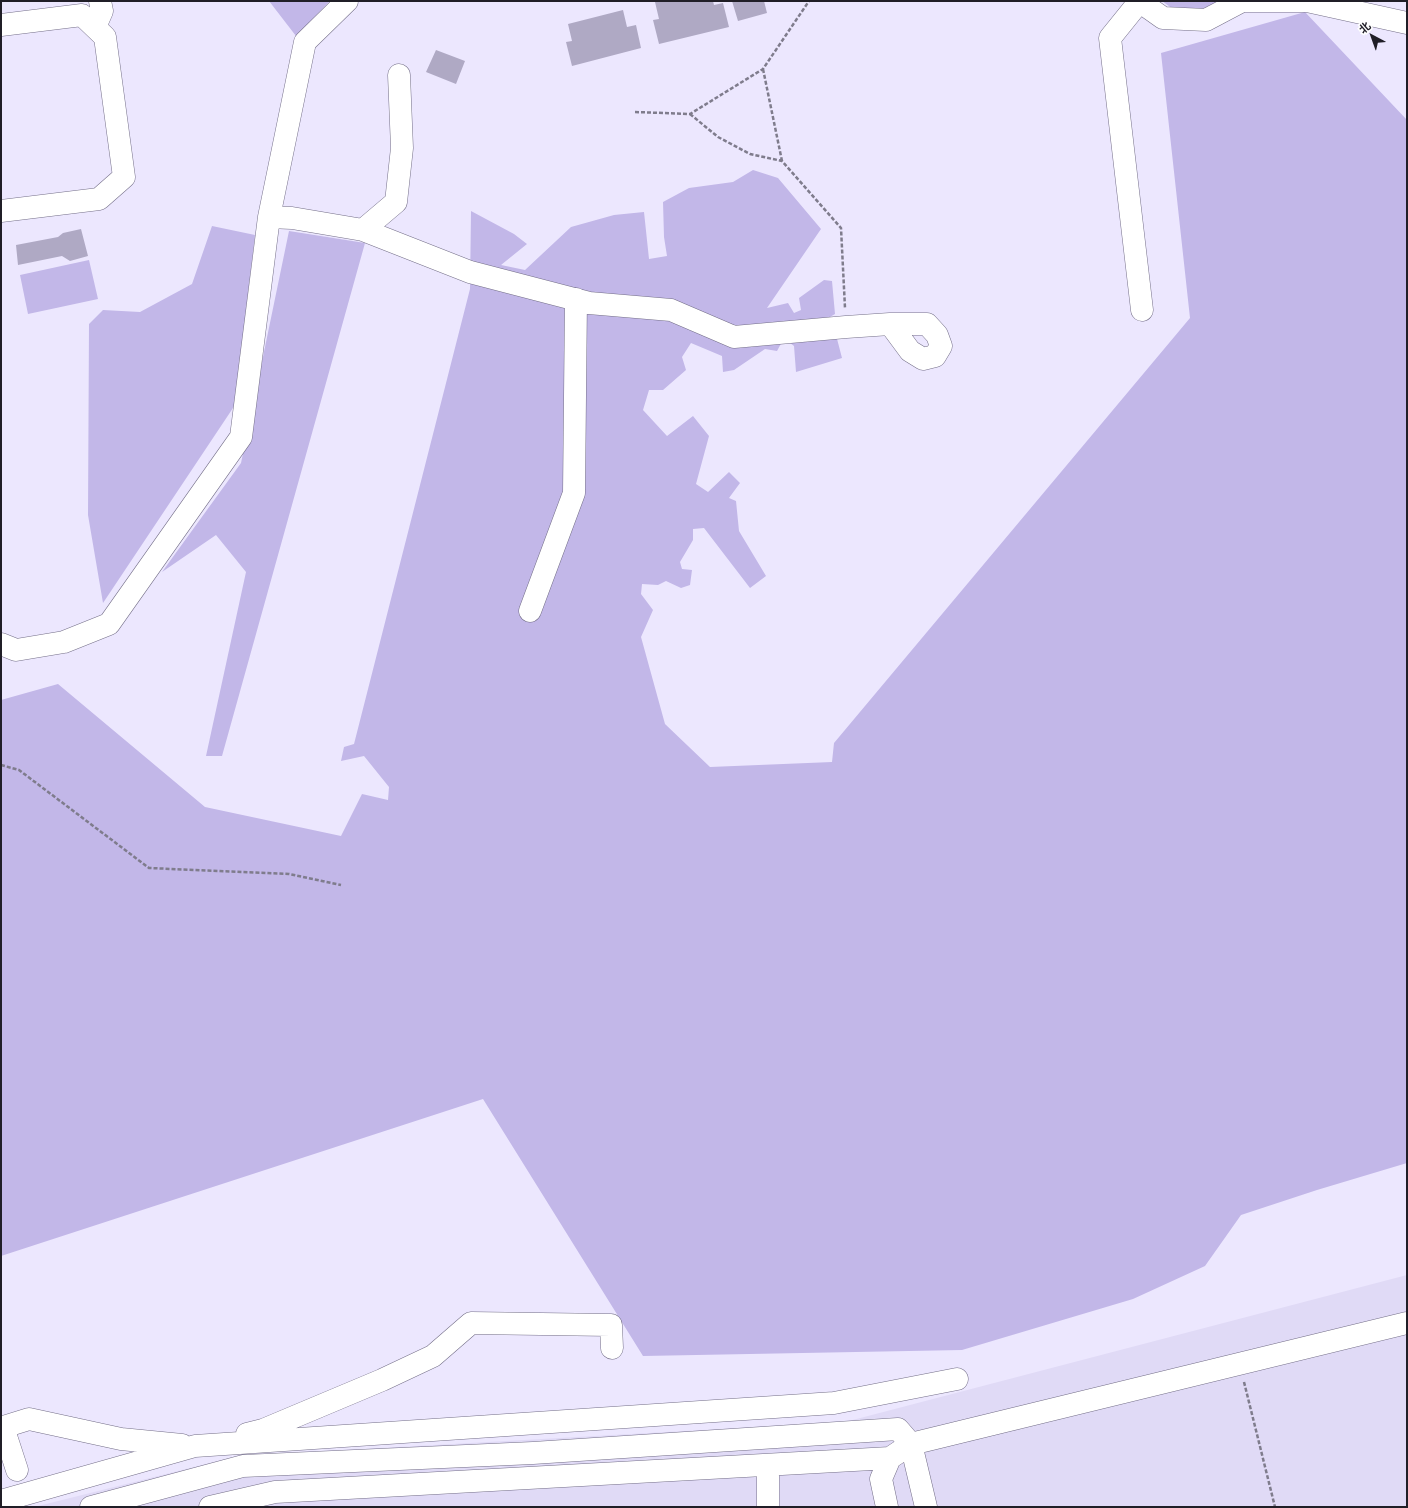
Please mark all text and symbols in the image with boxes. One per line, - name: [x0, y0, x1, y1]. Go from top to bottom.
- north arrow: [1352, 16, 1392, 56]
- text: 北: [1355, 17, 1374, 37]

